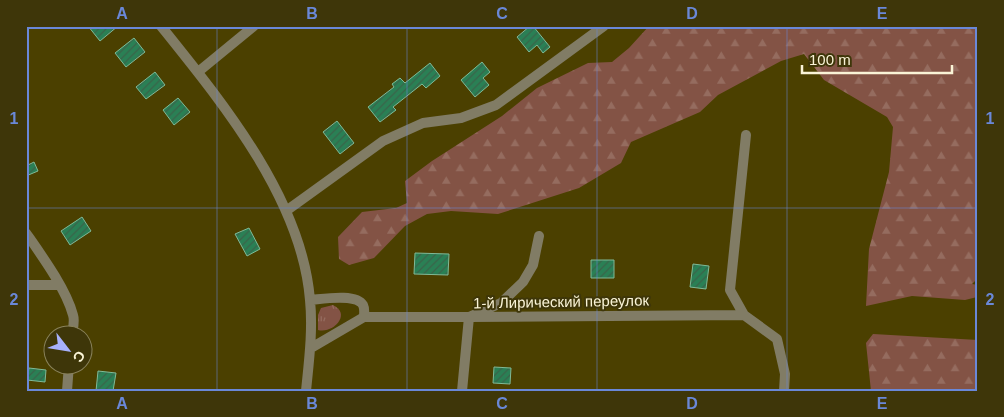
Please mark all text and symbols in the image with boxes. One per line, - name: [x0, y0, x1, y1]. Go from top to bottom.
- text: A: [116, 5, 128, 22]
- text: B: [306, 5, 318, 22]
- text: C: [496, 5, 508, 22]
- text: D: [686, 5, 698, 22]
- text: E: [877, 5, 888, 22]
- scale bar: [802, 42, 952, 74]
- text: 100 m: [809, 51, 851, 68]
- text: 1: [10, 110, 19, 127]
- text: 1: [986, 110, 995, 127]
- text: 2: [10, 291, 19, 308]
- street label: 1-й Лирический переулок: [473, 291, 650, 312]
- text: 2: [986, 291, 995, 308]
- north arrow: [42, 324, 92, 374]
- text: С: [70, 348, 89, 365]
- text: A: [116, 395, 128, 412]
- text: B: [306, 395, 318, 412]
- text: C: [496, 395, 508, 412]
- text: D: [686, 395, 698, 412]
- text: E: [877, 395, 888, 412]

